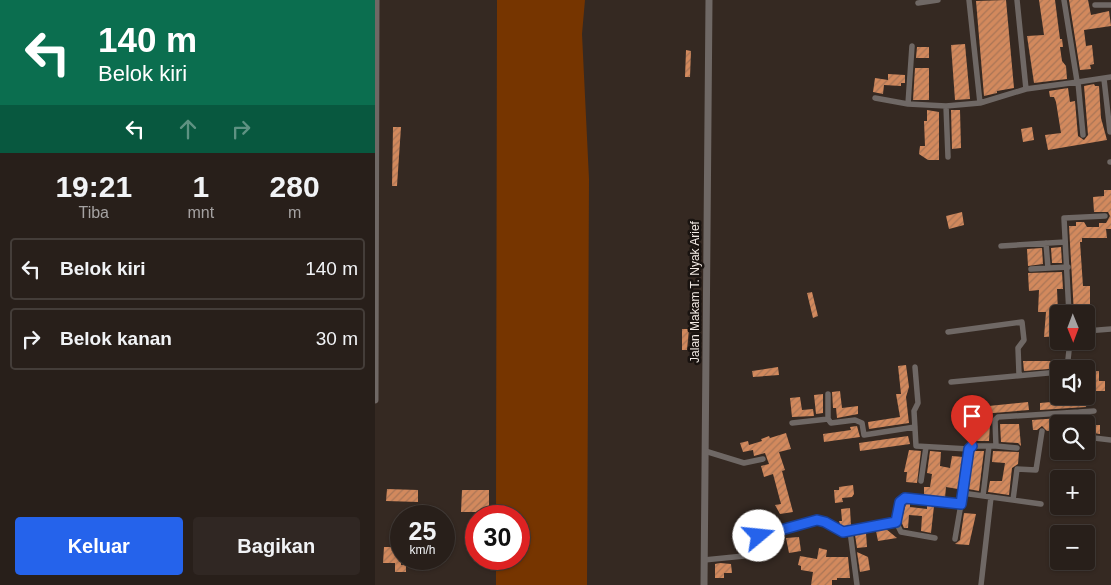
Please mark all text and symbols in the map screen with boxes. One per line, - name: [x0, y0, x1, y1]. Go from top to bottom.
- icon: left: [15, 20, 80, 85]
- text: 140 m: [98, 20, 197, 59]
- text: Belok kiri: [98, 61, 187, 86]
- icon: left: [121, 115, 149, 143]
- icon: ahead: [174, 115, 202, 143]
- icon: right: [227, 115, 255, 143]
- text: 19:21: [55, 170, 132, 203]
- text: 1: [192, 170, 209, 203]
- text: 280: [270, 170, 320, 203]
- text: Tiba: [78, 204, 109, 221]
- text: mnt: [187, 204, 214, 221]
- text: m: [288, 204, 301, 221]
- street label: Jalan Makam T. Nyak Arief: [688, 220, 702, 363]
- icon: left: [17, 255, 45, 283]
- text: Belok kiri: [60, 258, 146, 279]
- text: 140 m: [305, 258, 358, 279]
- north arrow: [1050, 305, 1095, 350]
- map controls: [1050, 305, 1095, 570]
- icon: right: [17, 325, 45, 353]
- text: Belok kanan: [60, 328, 172, 349]
- text: 30 m: [316, 328, 358, 349]
- button: sound: [1050, 360, 1095, 405]
- pin: [951, 395, 993, 446]
- icon: arrive: [958, 402, 986, 430]
- button: search: [1050, 415, 1095, 460]
- button: +: [1050, 470, 1095, 515]
- speed limit sign: 30: [465, 505, 530, 570]
- position arrow: [732, 509, 784, 561]
- button: Keluar: [15, 517, 183, 575]
- button: Bagikan: [193, 517, 360, 575]
- text: 25: [409, 517, 436, 545]
- button: −: [1050, 525, 1095, 570]
- text: km/h: [409, 543, 436, 557]

